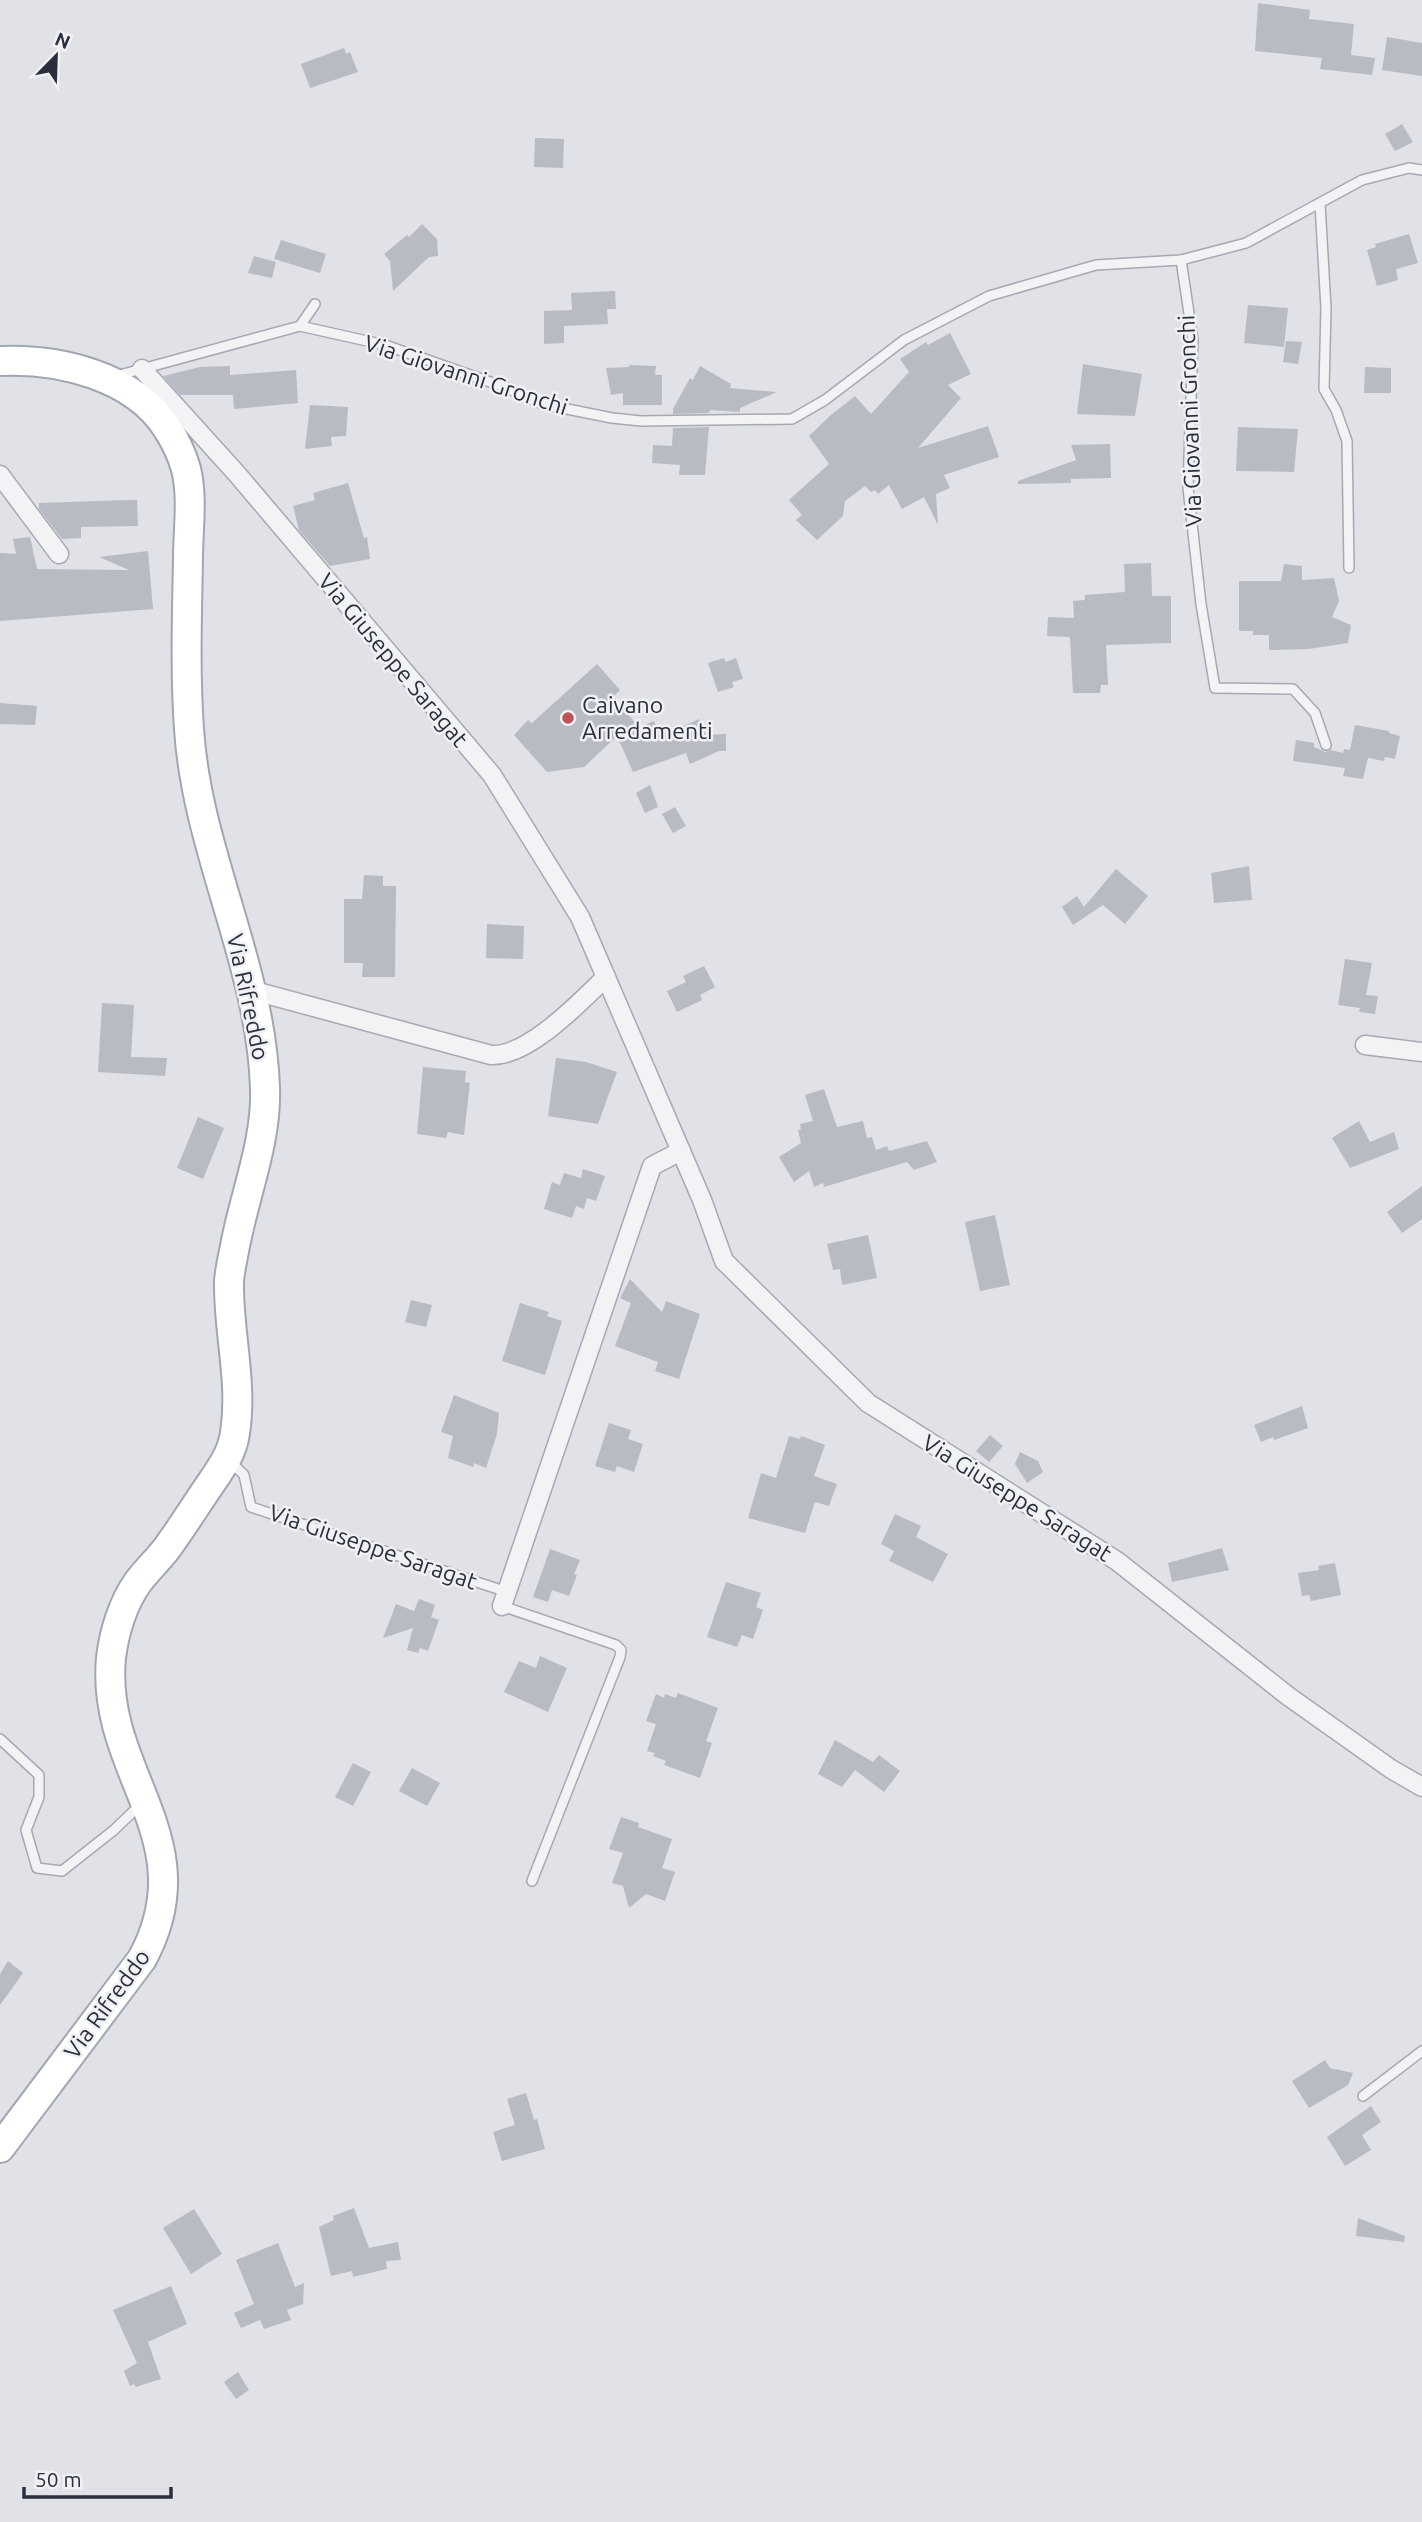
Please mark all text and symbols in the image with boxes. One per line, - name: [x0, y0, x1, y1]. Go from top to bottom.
- north arrow: [21, 21, 91, 91]
- text: N: [52, 27, 73, 53]
- street label: Via Giovanni Gronchi: [1173, 314, 1206, 528]
- street label: Via Giovanni Gronchi: [361, 330, 571, 419]
- street label: Via Giuseppe Saragat: [314, 568, 473, 751]
- place label: Caivano Arredamenti: [582, 692, 713, 743]
- marker: Caivano Arredamenti: [560, 710, 576, 726]
- street label: Via Rifreddo: [223, 931, 274, 1062]
- street label: Via Giuseppe Saragat: [918, 1429, 1116, 1566]
- street label: Via Giuseppe Saragat: [266, 1499, 480, 1594]
- street label: Via Rifreddo: [59, 1944, 154, 2063]
- scale bar: [24, 2456, 172, 2500]
- text: 50 m: [35, 2467, 82, 2491]

